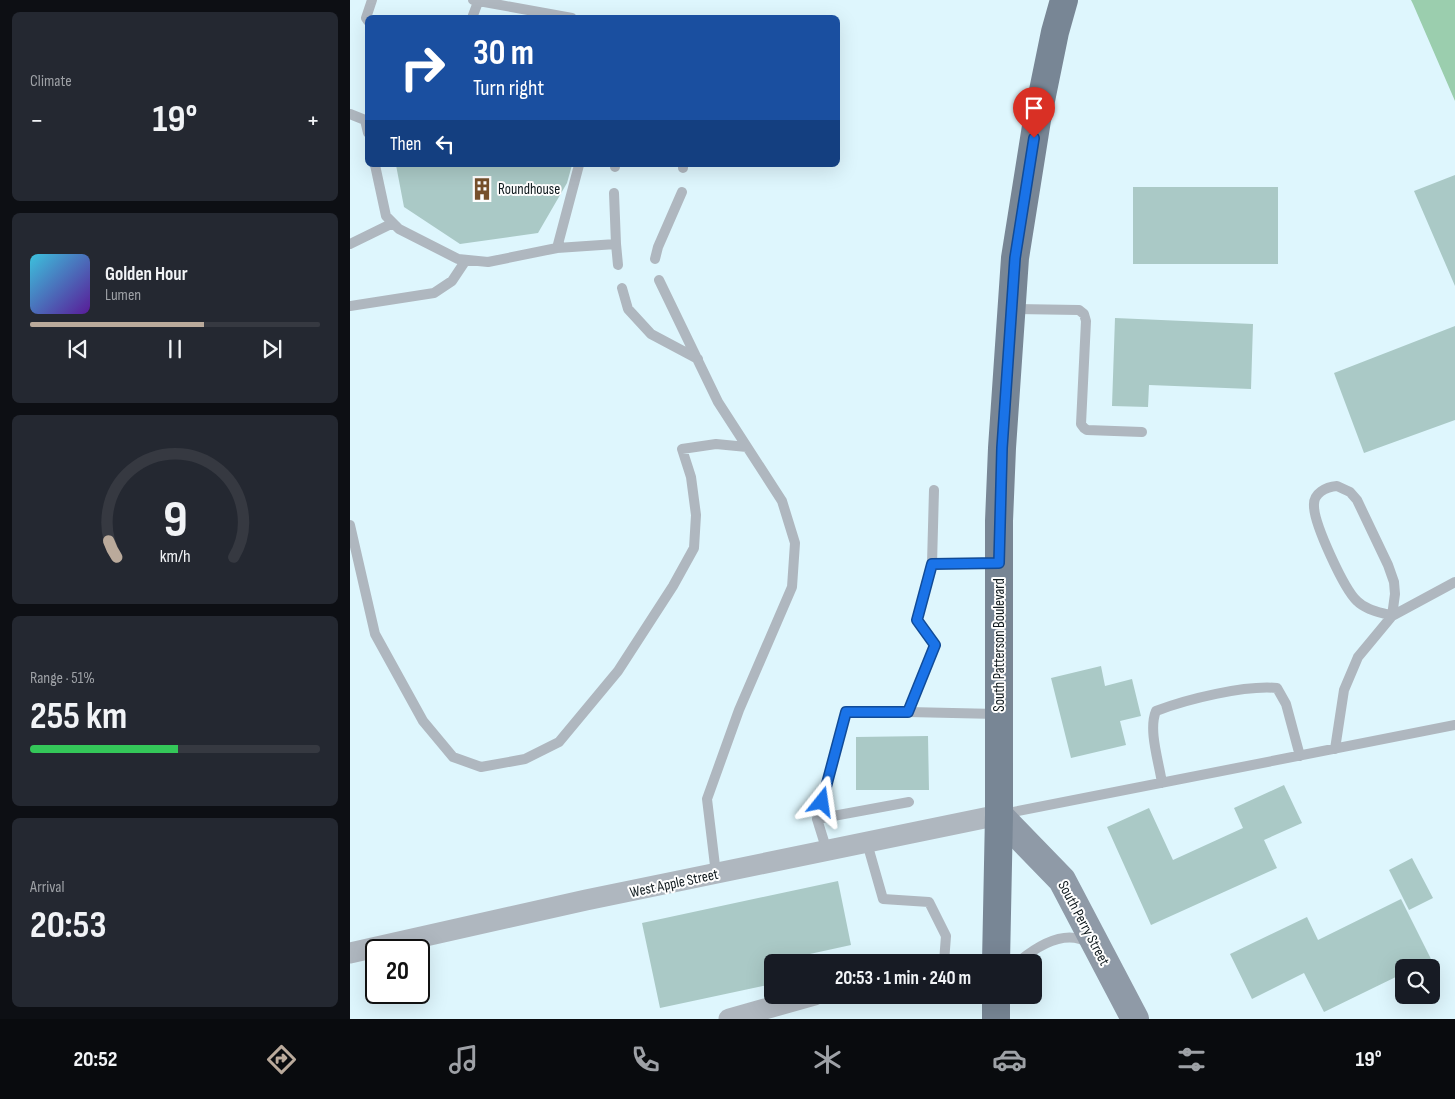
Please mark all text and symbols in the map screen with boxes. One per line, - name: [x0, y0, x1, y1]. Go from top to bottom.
- text: 30 m: [473, 32, 534, 75]
- icon: right: [390, 35, 455, 100]
- text: Climate: [30, 72, 72, 91]
- text: Turn right: [473, 75, 544, 102]
- pin: [1013, 87, 1055, 138]
- icon: arrive: [1020, 94, 1048, 122]
- text: 19°: [153, 97, 197, 142]
- text: −: [30, 104, 44, 137]
- text: +: [306, 104, 320, 137]
- icon: left: [431, 130, 459, 158]
- text: Then: [390, 133, 421, 156]
- building icon: Roundhouse: [469, 176, 495, 202]
- place label: Roundhouse: [498, 180, 560, 199]
- text: Golden Hour: [105, 263, 188, 286]
- text: Lumen: [105, 286, 141, 305]
- icon: previous: [64, 335, 92, 363]
- icon: pause: [161, 335, 189, 363]
- icon: next: [258, 335, 286, 363]
- text: 9: [163, 489, 187, 552]
- text: km/h: [160, 546, 190, 567]
- street label: South Patterson Boulevard: [990, 578, 1009, 712]
- text: Range · 51%: [30, 669, 95, 688]
- text: 255 km: [30, 694, 127, 739]
- position arrow: [795, 775, 847, 827]
- street label: West Apple Street: [628, 865, 720, 902]
- text: Arrival: [30, 878, 64, 897]
- street label: South Perry Street: [1053, 878, 1114, 969]
- text: 20:53: [30, 903, 106, 948]
- speed limit sign: 20: [365, 939, 430, 1004]
- map controls: [1395, 959, 1440, 1004]
- button: search: [1395, 959, 1440, 1004]
- text: 20:53 · 1 min · 240 m: [835, 967, 971, 990]
- icon: directions: [264, 1042, 299, 1077]
- icon: music: [446, 1042, 481, 1077]
- icon: phone: [628, 1042, 663, 1077]
- icon: climate: [810, 1042, 845, 1077]
- icon: car: [992, 1042, 1027, 1077]
- icon: filters: [1174, 1042, 1209, 1077]
- text: 20:52: [73, 1046, 117, 1073]
- text: 19°: [1356, 1046, 1382, 1073]

